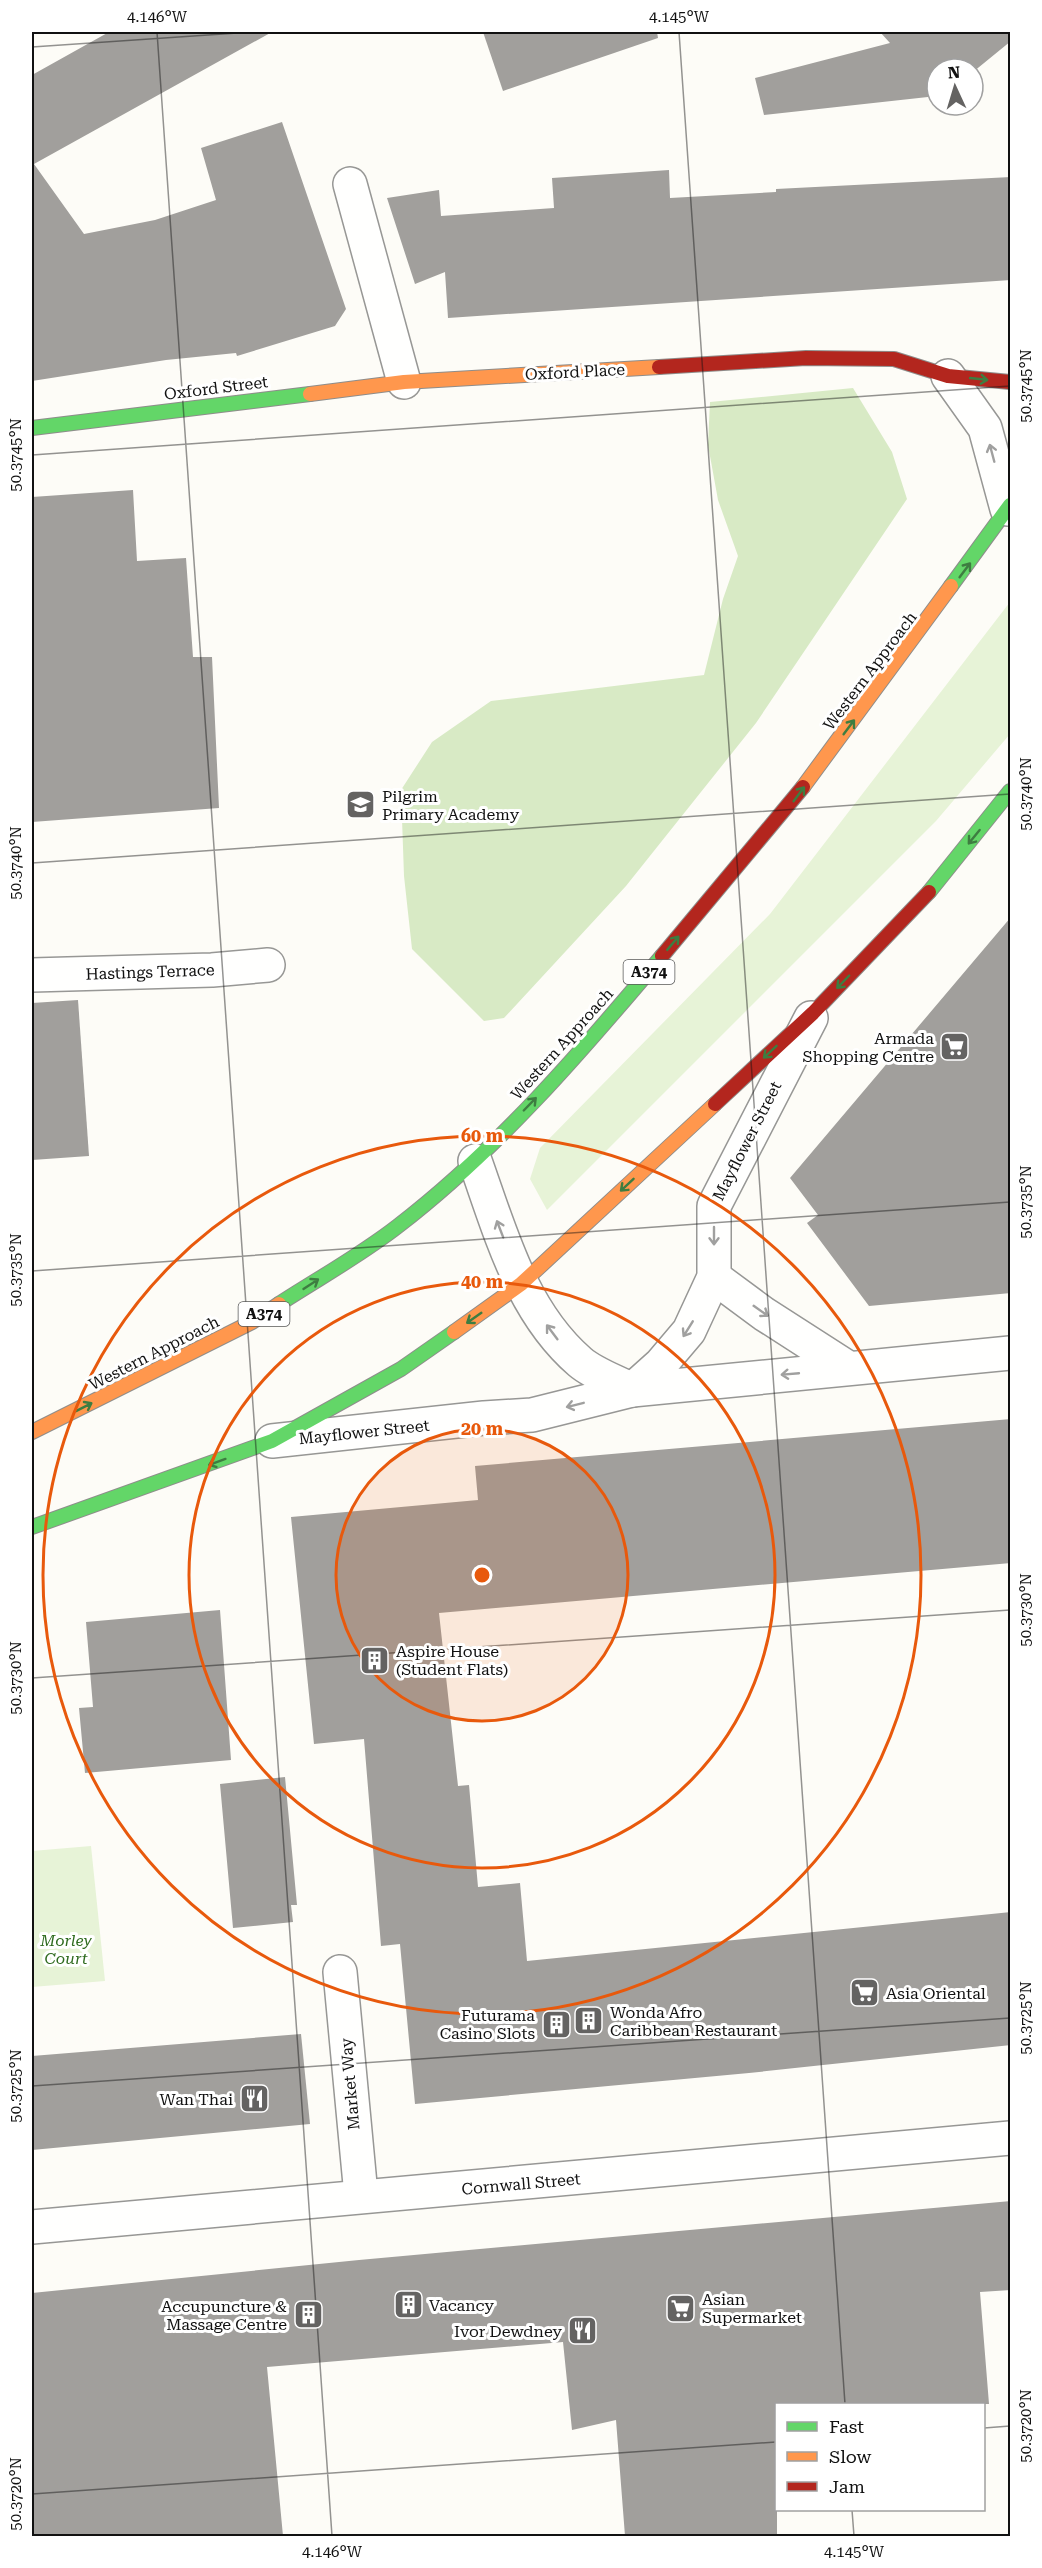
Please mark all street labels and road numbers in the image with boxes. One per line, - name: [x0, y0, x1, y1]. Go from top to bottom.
- street label: Oxford Place: [525, 360, 626, 384]
- street label: Oxford Street: [163, 372, 269, 404]
- street label: Western Approach: [819, 608, 921, 734]
- street label: Hastings Terrace: [85, 960, 215, 984]
- road number: A374: [624, 960, 674, 984]
- street label: Western Approach: [507, 984, 617, 1104]
- street label: Mayflower Street: [709, 1078, 785, 1204]
- road number: A374: [238, 1302, 290, 1326]
- street label: Western Approach: [86, 1312, 222, 1394]
- street label: Mayflower Street: [298, 1416, 430, 1448]
- street label: Market Way: [336, 2037, 363, 2131]
- street label: Cornwall Street: [461, 2169, 581, 2199]

